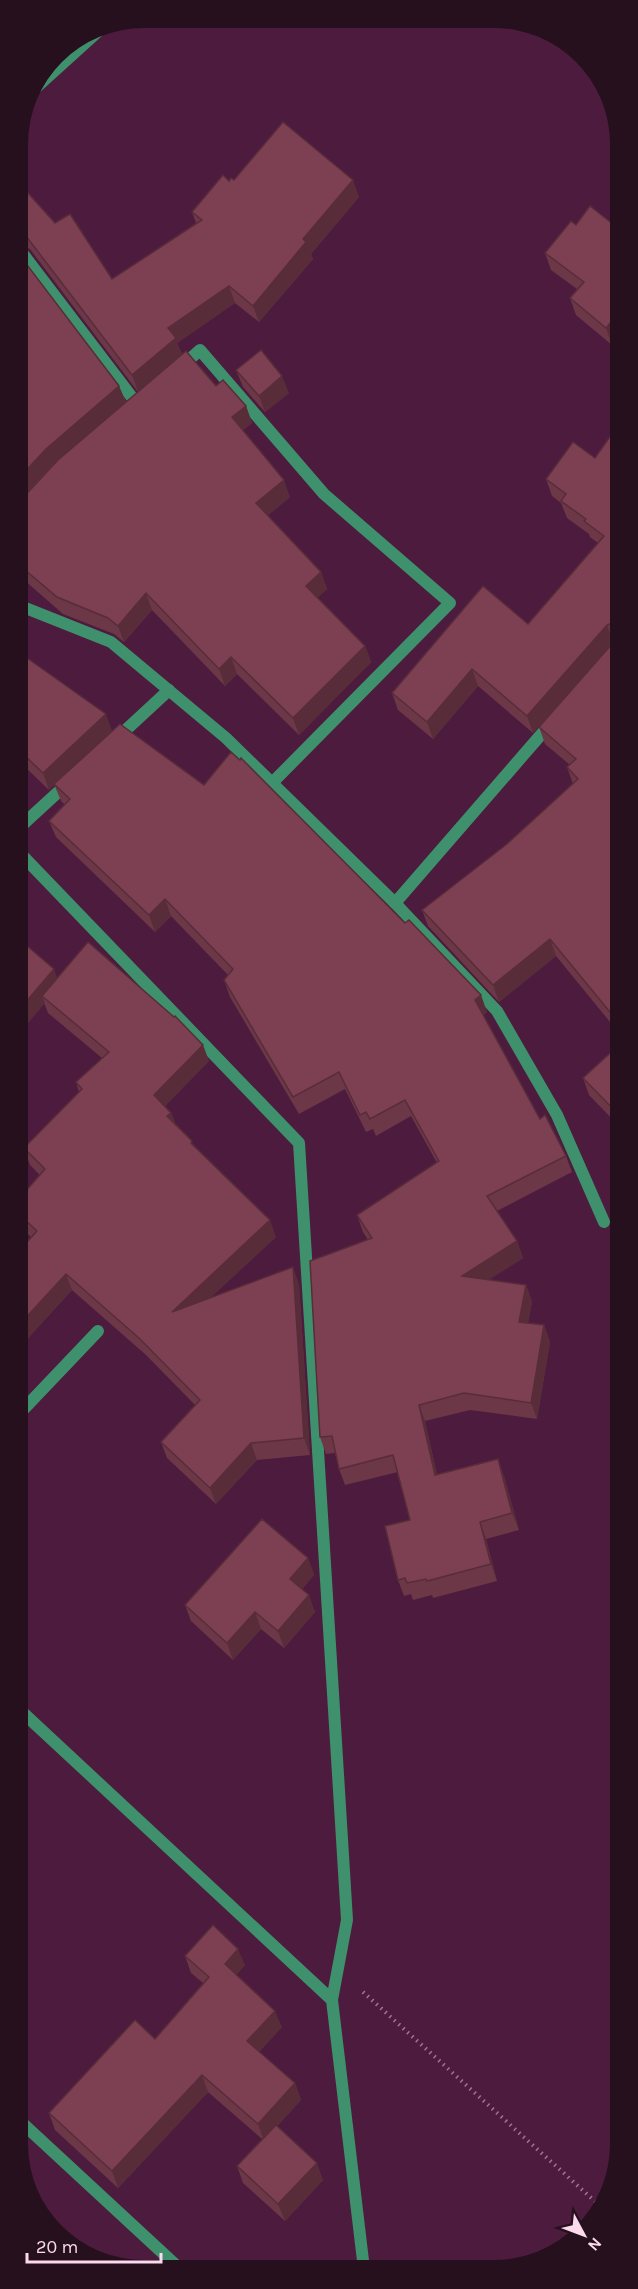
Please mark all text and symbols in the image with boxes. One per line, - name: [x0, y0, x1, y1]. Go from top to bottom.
- north arrow: [554, 2205, 614, 2265]
- scale bar: [27, 2226, 160, 2264]
- text: N: [584, 2234, 606, 2255]
- text: 20 m: [36, 2236, 78, 2258]

